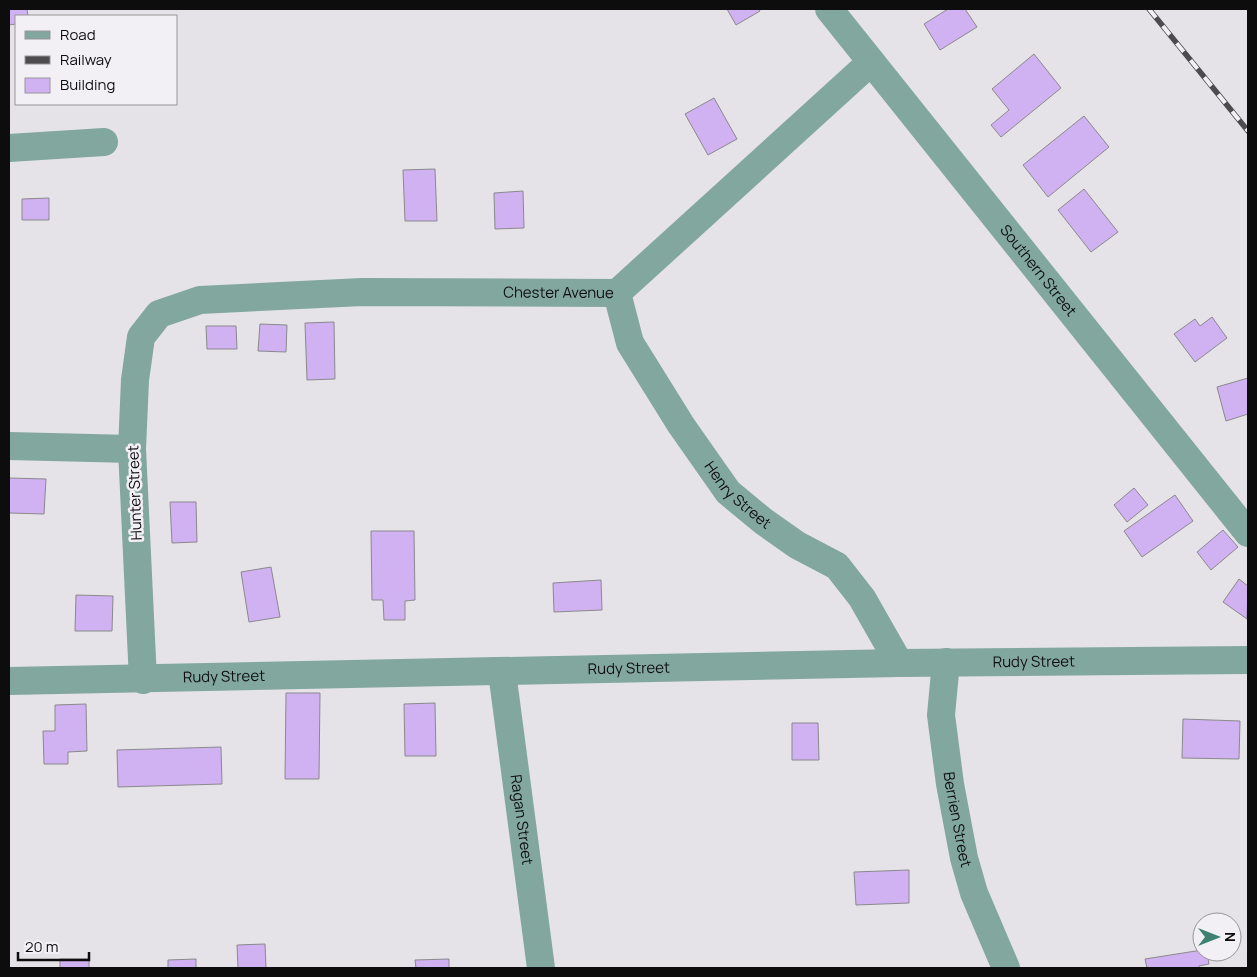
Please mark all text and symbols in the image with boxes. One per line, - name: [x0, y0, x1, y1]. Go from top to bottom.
- legend: [15, 15, 178, 105]
- text: Road: [60, 24, 96, 45]
- text: Railway: [60, 49, 112, 70]
- text: Building: [60, 74, 115, 95]
- street label: Southern Street: [995, 220, 1082, 321]
- street label: Chester Avenue: [503, 282, 614, 303]
- street label: Hunter Street: [122, 445, 147, 541]
- street label: Henry Street: [700, 457, 775, 534]
- street label: Rudy Street: [993, 650, 1075, 672]
- street label: Rudy Street: [588, 657, 670, 679]
- street label: Rudy Street: [183, 665, 265, 687]
- street label: Berrien Street: [938, 770, 977, 870]
- street label: Ragan Street: [506, 773, 538, 866]
- north arrow: [1192, 912, 1242, 962]
- scale bar: [18, 930, 89, 962]
- text: N: [1221, 932, 1240, 942]
- text: 20 m: [25, 936, 58, 957]

